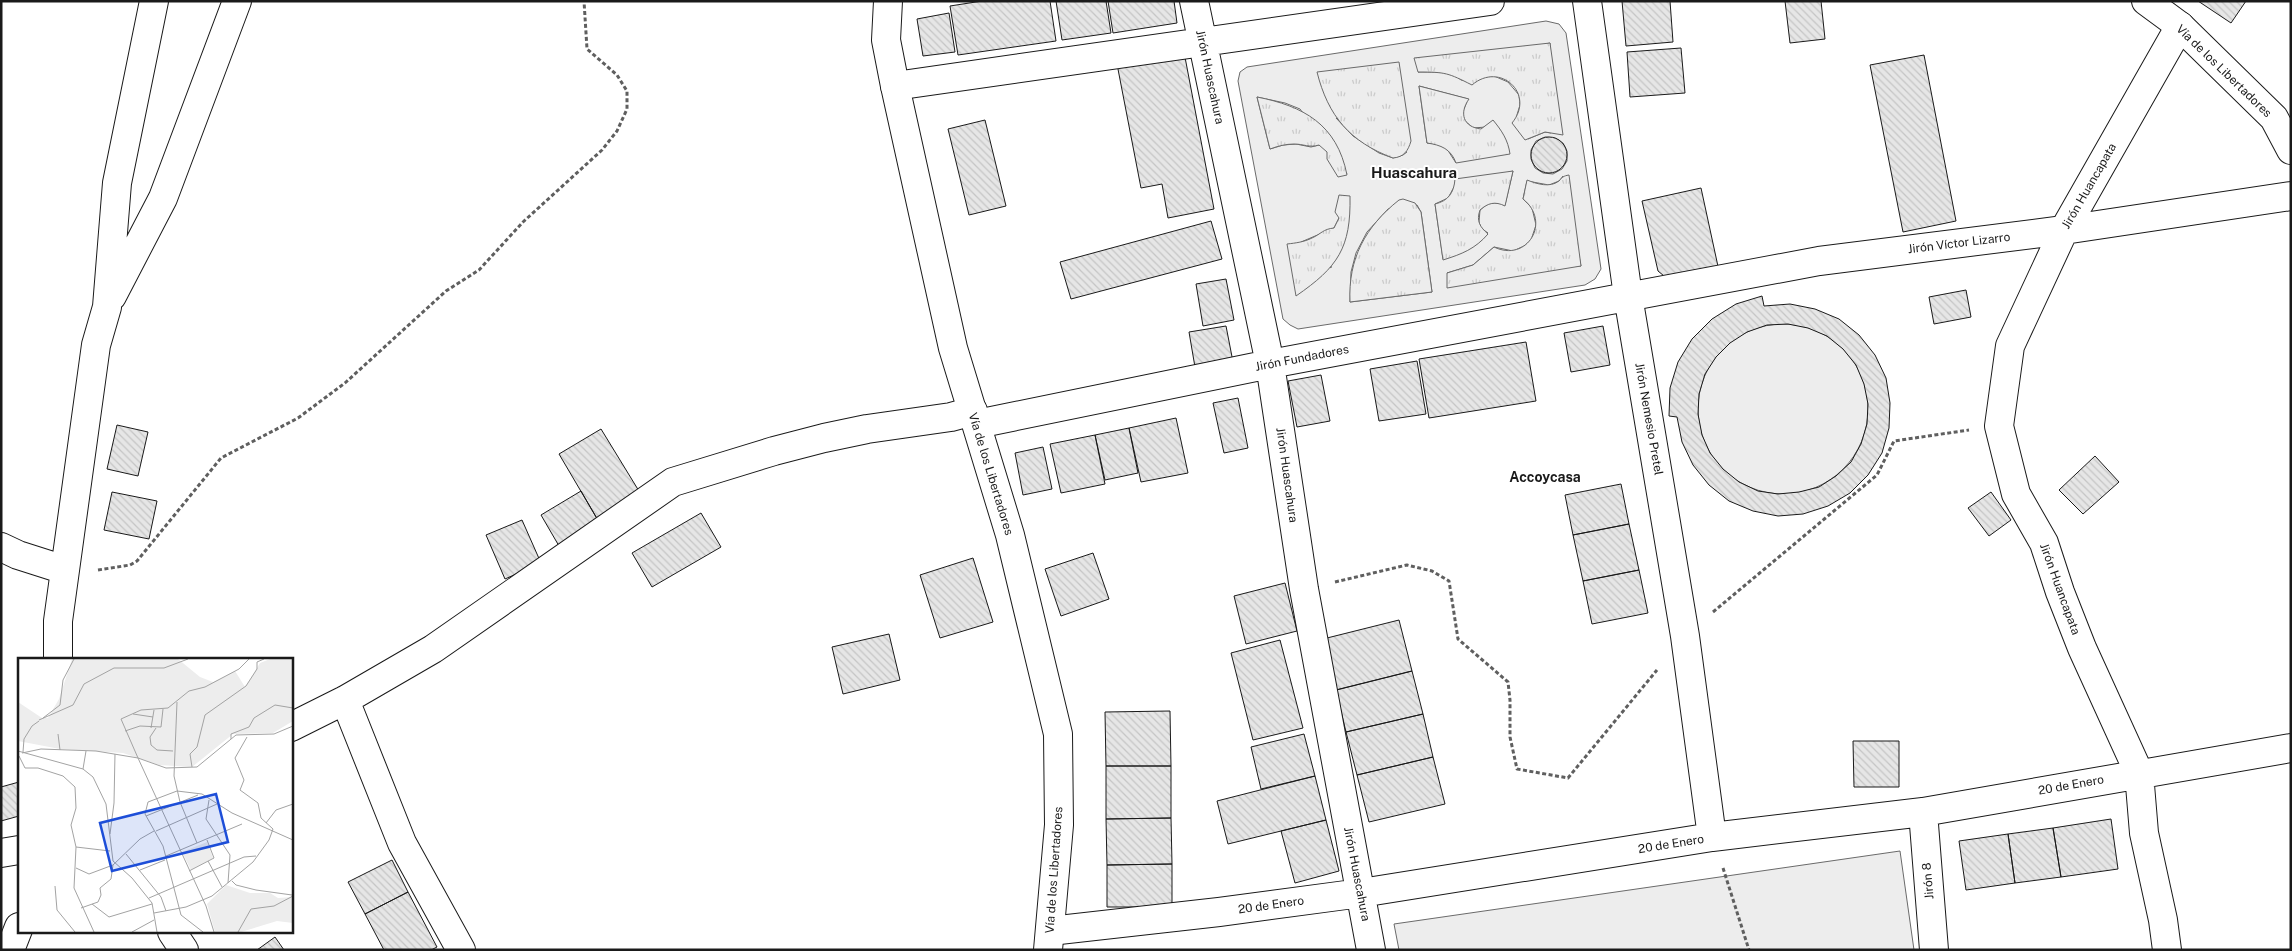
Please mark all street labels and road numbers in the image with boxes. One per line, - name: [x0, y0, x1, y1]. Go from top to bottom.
- street label: Vía de los Libertadores: [2173, 22, 2275, 120]
- street label: Jirón Huascahura: [1193, 29, 1227, 125]
- street label: Jirón Huancapata: [2059, 141, 2119, 231]
- street label: Jirón Víctor Lizarro: [1907, 230, 2011, 256]
- street label: Jirón Fundadores: [1254, 342, 1350, 374]
- street label: Jirón Nemesio Pretel: [1632, 362, 1666, 477]
- street label: Vía de los Libertadores: [966, 411, 1016, 537]
- street label: Jirón Huascahura: [1273, 427, 1301, 523]
- street label: Jirón Huancapata: [2037, 541, 2083, 637]
- street label: 20 de Enero: [2037, 772, 2105, 798]
- street label: Vía de los Libertadores: [1043, 806, 1065, 934]
- street label: Jirón Huascahura: [1341, 826, 1373, 922]
- street label: 20 de Enero: [1637, 832, 1705, 856]
- street label: Jirón 8: [1919, 862, 1937, 900]
- street label: 20 de Enero: [1237, 893, 1305, 917]

